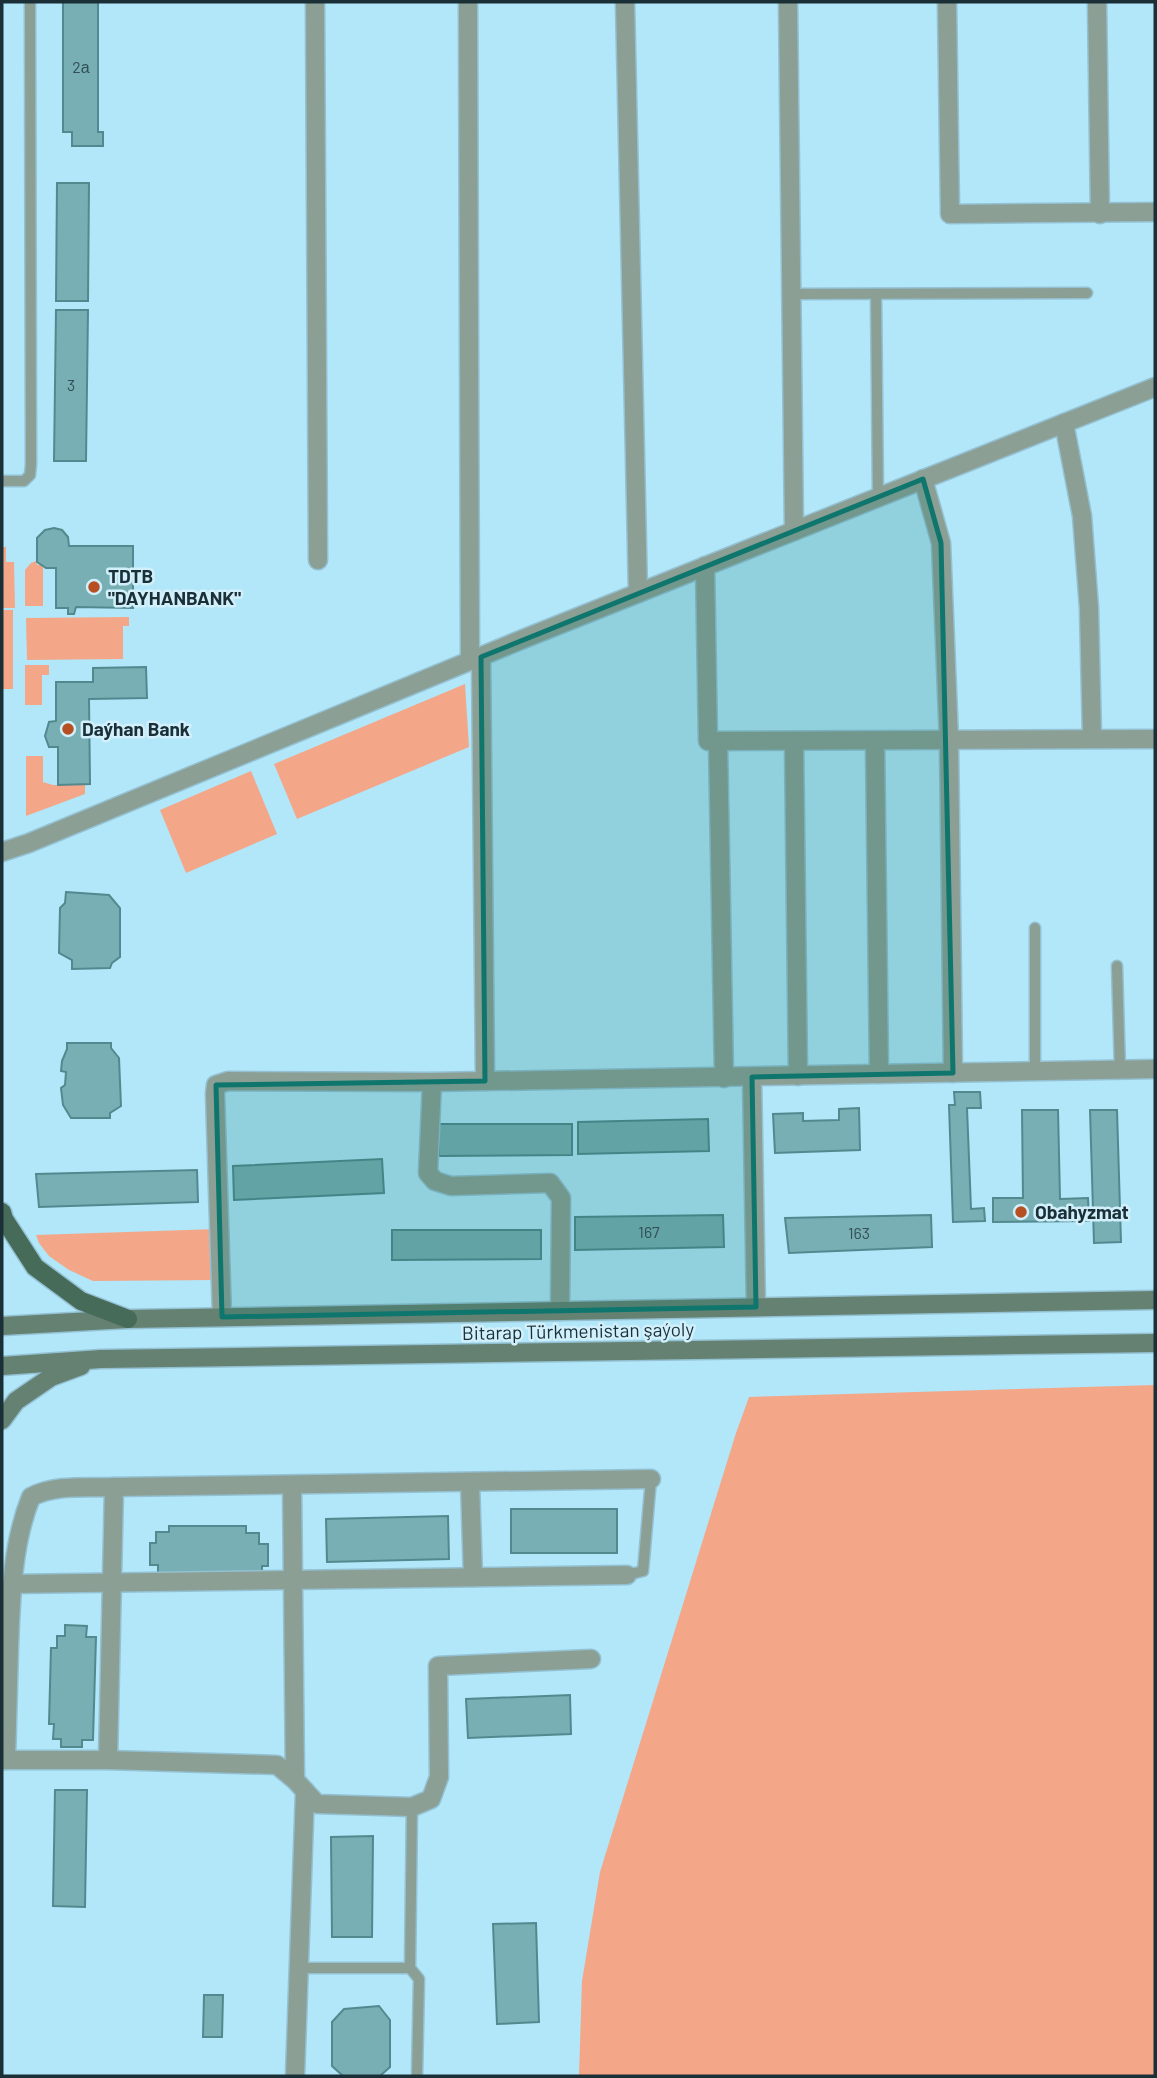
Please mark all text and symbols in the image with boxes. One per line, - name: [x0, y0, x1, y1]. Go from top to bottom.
- house number: 2а: [72, 57, 90, 76]
- house number: 3: [67, 375, 75, 394]
- place label: TDTB "DAYHANBANK": [108, 564, 241, 609]
- marker: TDTB "DAYHANBANK": [86, 579, 102, 595]
- place label: Daýhan Bank: [82, 717, 190, 740]
- marker: Daýhan Bank: [60, 721, 76, 737]
- place label: Obahyzmat: [1035, 1200, 1129, 1223]
- marker: Obahyzmat: [1013, 1204, 1029, 1220]
- house number: 167: [638, 1222, 660, 1241]
- house number: 163: [848, 1223, 870, 1242]
- street label: Bitarap Türkmenistan şaýoly: [462, 1317, 695, 1344]

